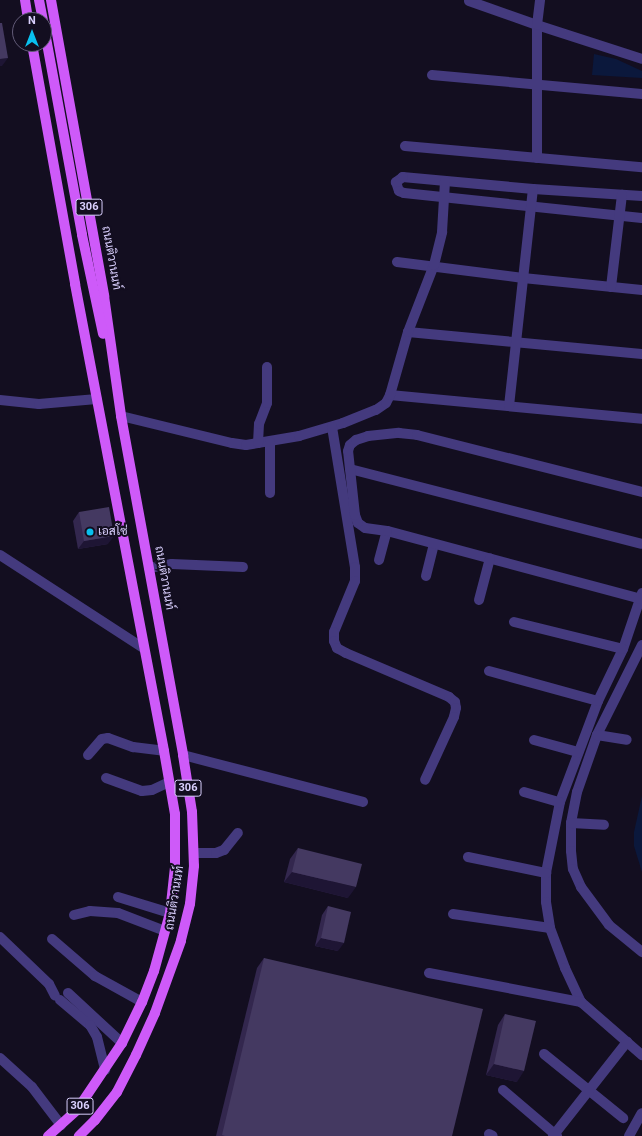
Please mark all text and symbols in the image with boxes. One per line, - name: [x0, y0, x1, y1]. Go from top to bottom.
- north arrow: [12, 12, 52, 52]
- text: N: [28, 14, 36, 27]
- road number: 306: [75, 198, 103, 216]
- street label: ถนนติวานนท์: [98, 225, 124, 291]
- place label: เอสโซ่: [98, 525, 128, 539]
- marker: เอสโซ่: [85, 527, 95, 537]
- street label: ถนนติวานนท์: [151, 545, 177, 611]
- road number: 306: [174, 779, 202, 797]
- street label: ถนนติวานนท์: [163, 865, 187, 931]
- road number: 306: [66, 1097, 94, 1115]

